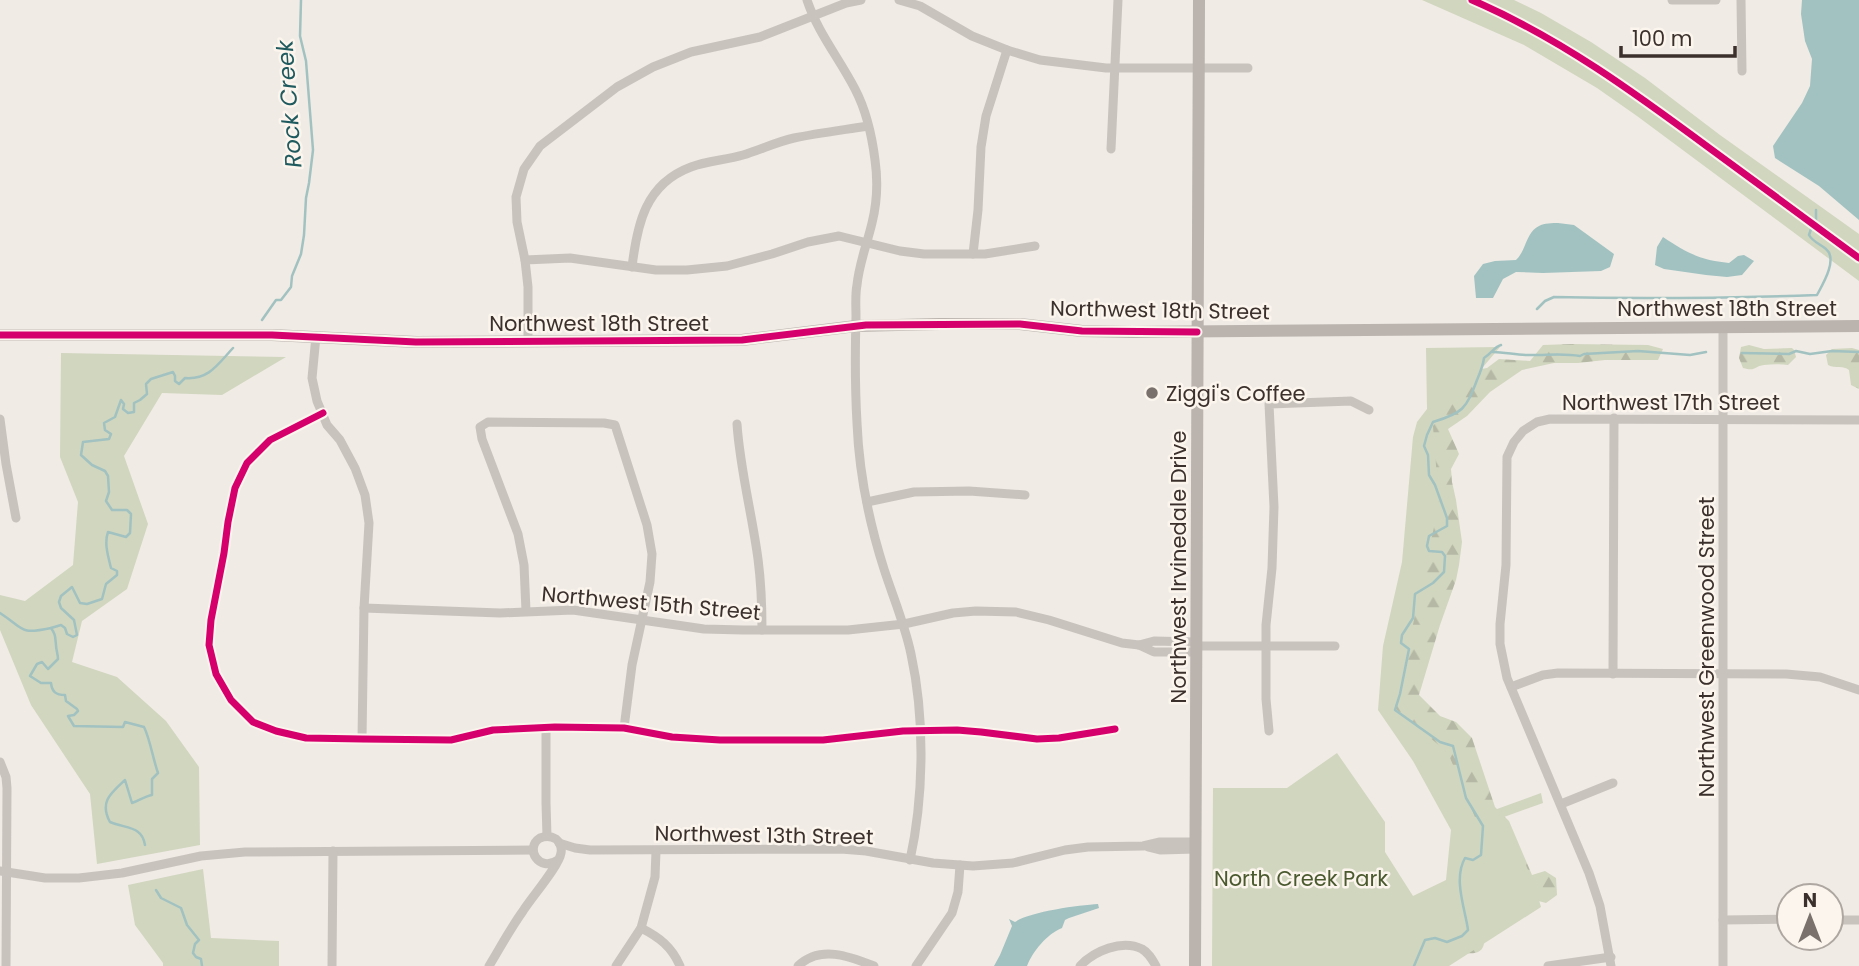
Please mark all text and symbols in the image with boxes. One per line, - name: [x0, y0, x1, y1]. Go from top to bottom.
- scale bar: [1621, 14, 1735, 58]
- text: 100 m: [1632, 24, 1692, 53]
- water label: Rock Creek: [268, 38, 309, 169]
- street label: Northwest 18th Street: [1050, 294, 1270, 326]
- street label: Northwest 18th Street: [1617, 294, 1837, 323]
- street label: Northwest 18th Street: [489, 309, 709, 338]
- place label: Ziggi's Coffee: [1166, 379, 1306, 408]
- marker: Ziggi's Coffee: [1144, 385, 1160, 401]
- street label: Northwest 17th Street: [1562, 388, 1780, 417]
- street label: Northwest Irvinedale Drive: [1164, 431, 1193, 703]
- street label: Northwest Greenwood Street: [1692, 497, 1721, 797]
- street label: Northwest 15th Street: [540, 579, 762, 627]
- street label: Northwest 13th Street: [654, 819, 874, 851]
- park label: North Creek Park: [1214, 864, 1388, 893]
- north arrow: [1775, 882, 1845, 952]
- text: N: [1803, 887, 1817, 914]

